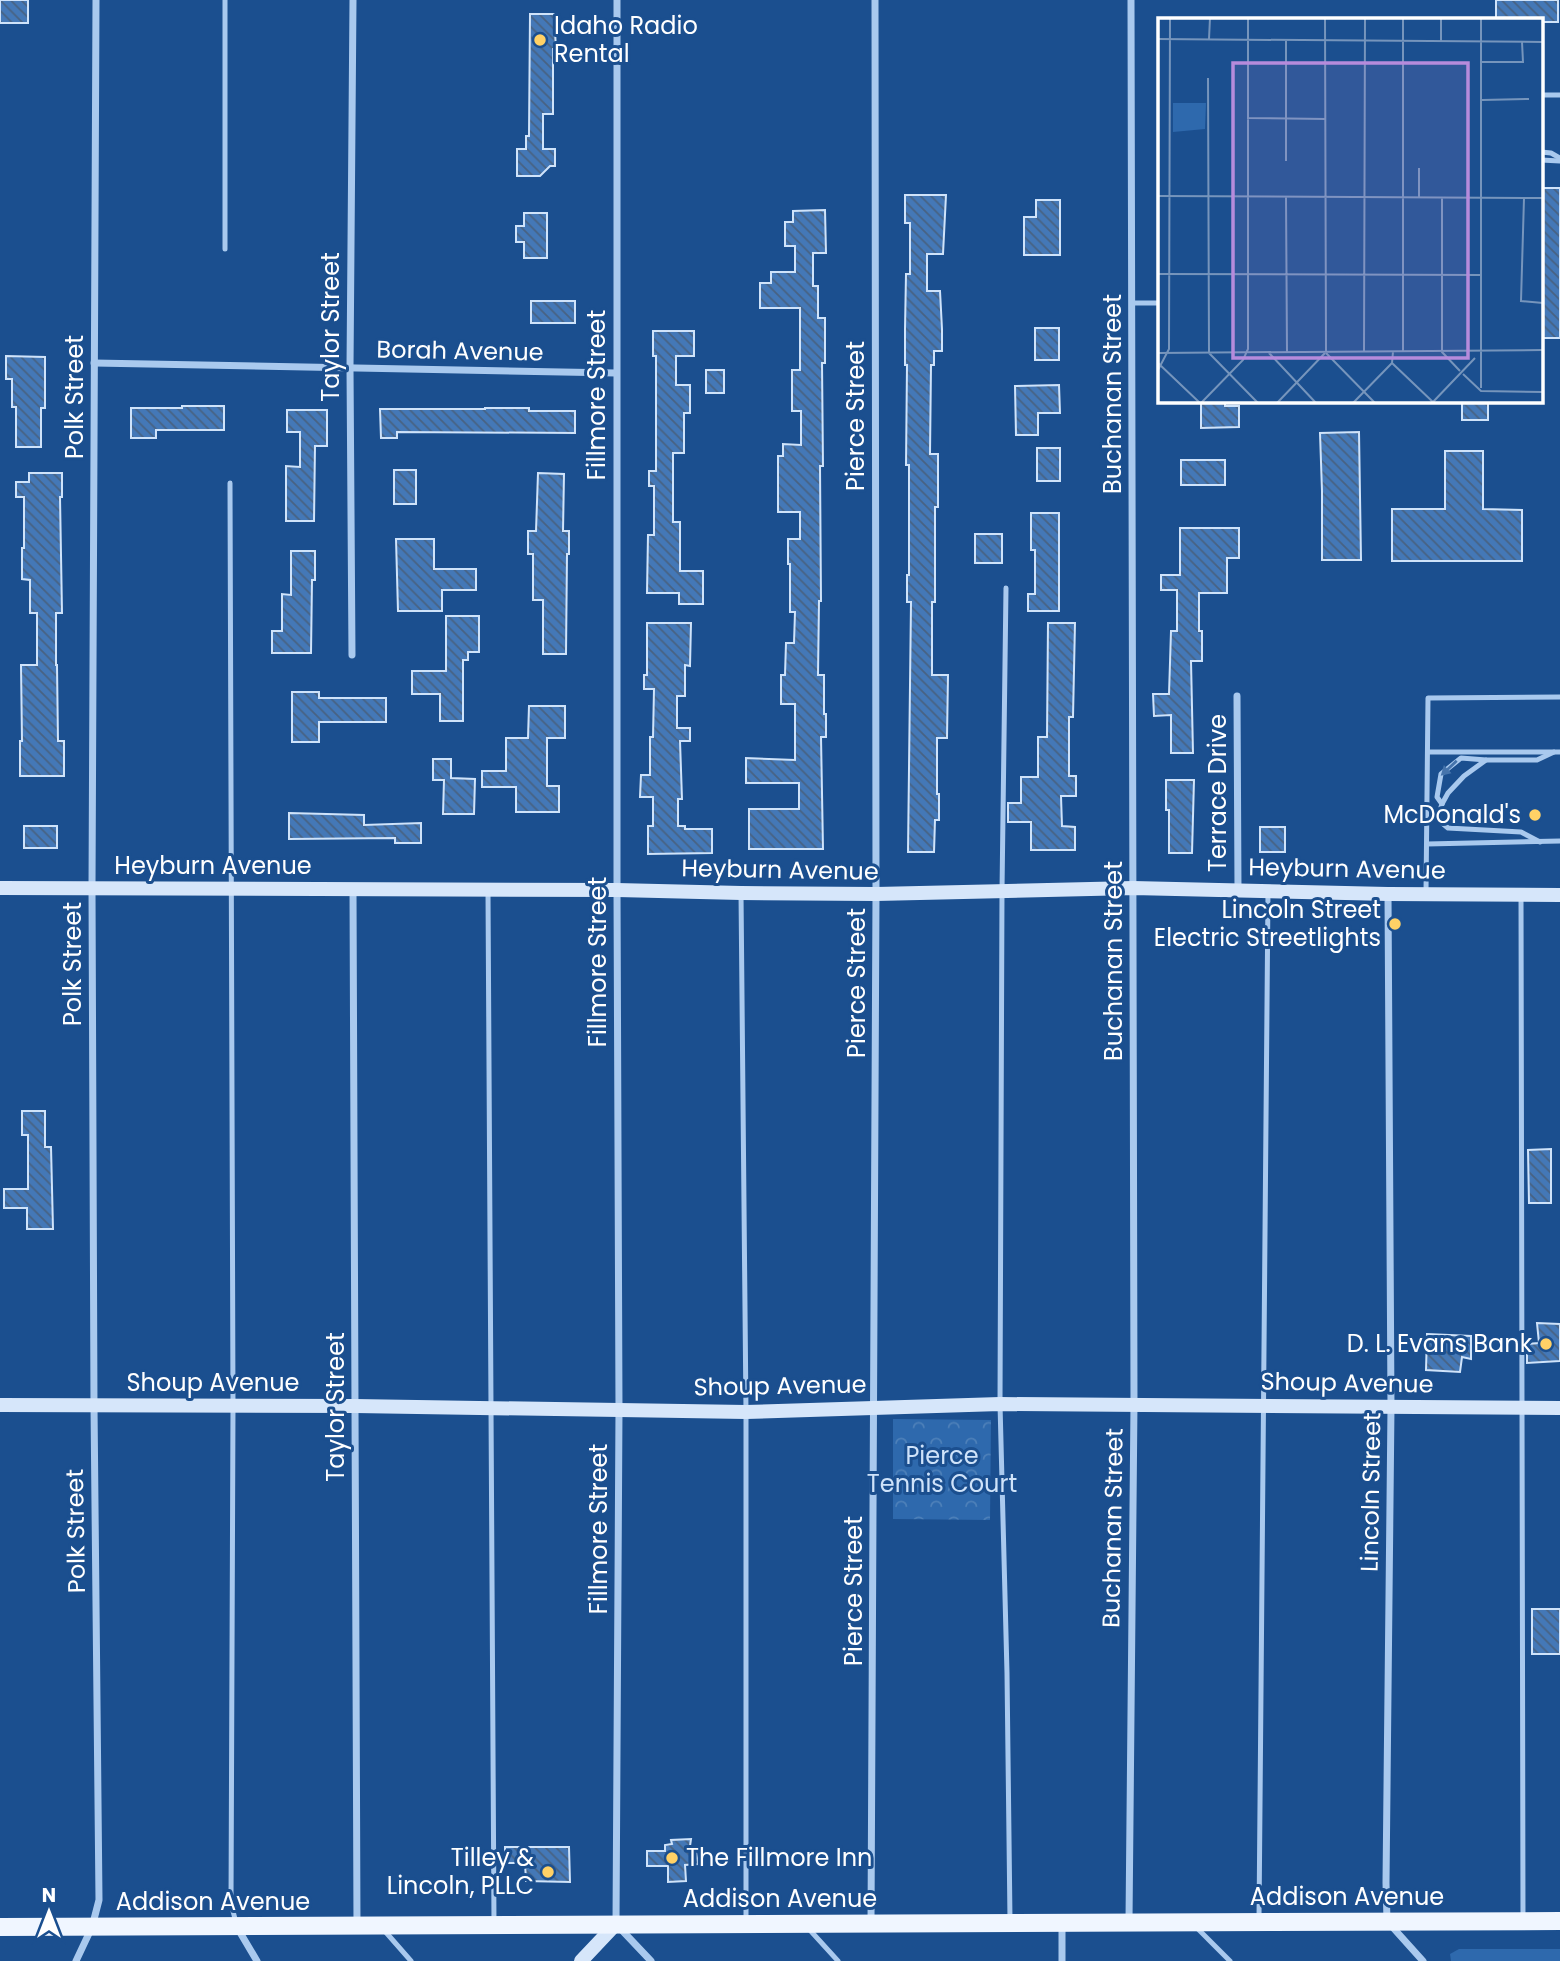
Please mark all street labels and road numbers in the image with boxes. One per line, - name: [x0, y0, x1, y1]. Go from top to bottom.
- street label: Taylor Street: [314, 252, 347, 402]
- street label: Buchanan Street: [1096, 294, 1129, 494]
- street label: Fillmore Street: [580, 310, 613, 480]
- street label: Borah Avenue: [376, 333, 544, 368]
- street label: Polk Street: [58, 335, 91, 459]
- street label: Pierce Street: [839, 341, 872, 491]
- street label: Terrace Drive: [1201, 714, 1234, 872]
- street label: Heyburn Avenue: [114, 849, 312, 882]
- street label: Heyburn Avenue: [1248, 850, 1446, 887]
- street label: Heyburn Avenue: [681, 851, 879, 888]
- street label: Buchanan Street: [1097, 861, 1130, 1061]
- street label: Fillmore Street: [581, 877, 614, 1047]
- street label: Polk Street: [56, 902, 89, 1026]
- street label: Pierce Street: [840, 908, 873, 1058]
- street label: Taylor Street: [319, 1332, 352, 1482]
- street label: Shoup Avenue: [1260, 1364, 1434, 1401]
- street label: Shoup Avenue: [127, 1366, 299, 1399]
- street label: Shoup Avenue: [693, 1367, 867, 1404]
- street label: Lincoln Street: [1353, 1412, 1388, 1572]
- street label: Buchanan Street: [1094, 1428, 1131, 1628]
- street label: Fillmore Street: [582, 1444, 615, 1614]
- street label: Polk Street: [58, 1469, 93, 1593]
- street label: Pierce Street: [837, 1516, 870, 1666]
- street label: Addison Avenue: [1250, 1880, 1444, 1913]
- street label: Addison Avenue: [683, 1882, 877, 1915]
- street label: Addison Avenue: [116, 1885, 310, 1918]

